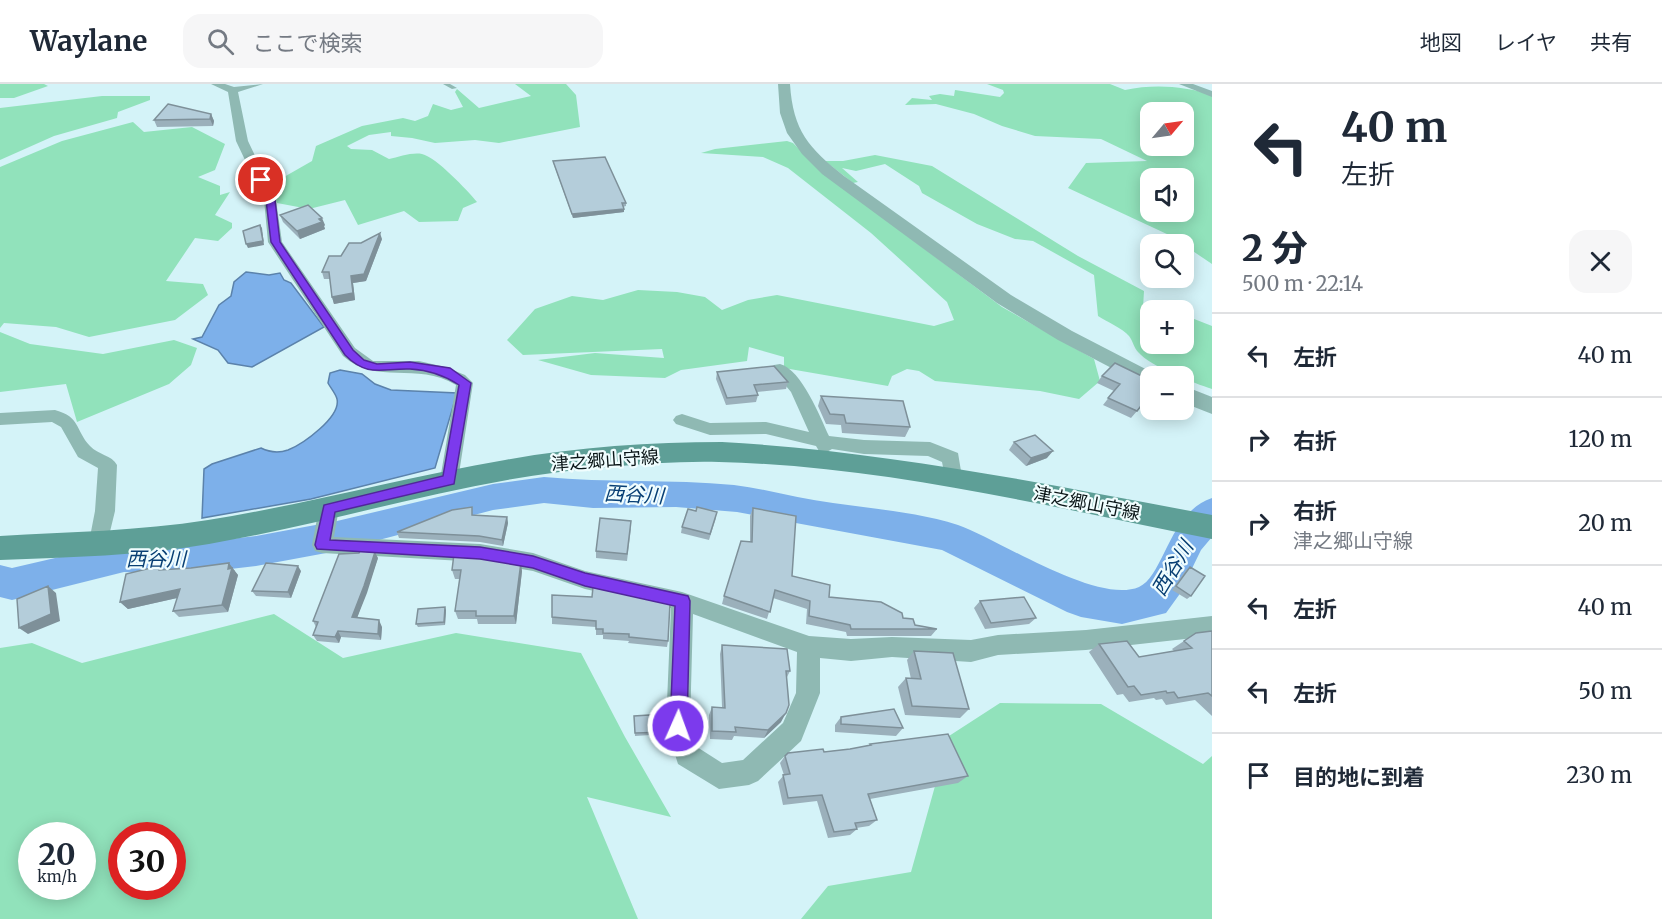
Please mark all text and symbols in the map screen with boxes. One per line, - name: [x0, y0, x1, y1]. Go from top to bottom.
- search box: [183, 14, 603, 68]
- text: Waylane: [30, 23, 147, 59]
- icon: search: [204, 25, 237, 58]
- text: ここで検索: [252, 29, 362, 57]
- text: 地図: [1420, 29, 1462, 56]
- text: レイヤ: [1495, 29, 1557, 56]
- text: 共有: [1590, 29, 1632, 56]
- text: 40 m: [1341, 101, 1447, 153]
- north arrow: [1140, 102, 1194, 156]
- map controls: [1140, 102, 1194, 420]
- icon: left: [1242, 108, 1320, 186]
- pin: [235, 154, 286, 205]
- text: 左折: [1341, 157, 1395, 191]
- icon: arrive: [244, 163, 277, 196]
- button: sound: [1140, 168, 1194, 222]
- text: 2 分: [1242, 226, 1308, 271]
- button: close: [1569, 230, 1632, 293]
- button: search: [1140, 234, 1194, 288]
- text: 500 m · 22:14: [1242, 271, 1363, 296]
- button: +: [1140, 300, 1194, 354]
- icon: left: [1242, 339, 1275, 372]
- text: 40 m: [1577, 341, 1632, 369]
- text: 左折: [1293, 343, 1337, 371]
- button: −: [1140, 366, 1194, 420]
- icon: right: [1242, 423, 1275, 456]
- text: 120 m: [1568, 425, 1632, 453]
- text: 右折: [1293, 427, 1337, 455]
- street label: 津之郷山守線: [550, 445, 660, 475]
- water label: 西谷川: [603, 480, 667, 508]
- street label: 津之郷山守線: [1032, 481, 1142, 525]
- text: 右折: [1293, 497, 1337, 525]
- icon: right: [1242, 507, 1275, 540]
- text: 20 m: [1578, 509, 1632, 537]
- text: 津之郷山守線: [1293, 528, 1413, 553]
- water label: 西谷川: [1146, 534, 1199, 600]
- water label: 西谷川: [126, 546, 188, 571]
- icon: left: [1242, 591, 1275, 624]
- text: 40 m: [1577, 593, 1632, 621]
- text: 左折: [1293, 595, 1337, 623]
- icon: left: [1242, 675, 1275, 708]
- text: 50 m: [1578, 677, 1632, 705]
- text: 左折: [1293, 679, 1337, 707]
- position arrow: [646, 694, 710, 758]
- icon: arrive: [1242, 759, 1275, 792]
- text: 230 m: [1566, 761, 1632, 789]
- text: 目的地に到着: [1293, 763, 1425, 791]
- speed limit sign: 30: [108, 822, 186, 900]
- text: 20: [38, 835, 76, 873]
- text: km/h: [37, 867, 77, 886]

